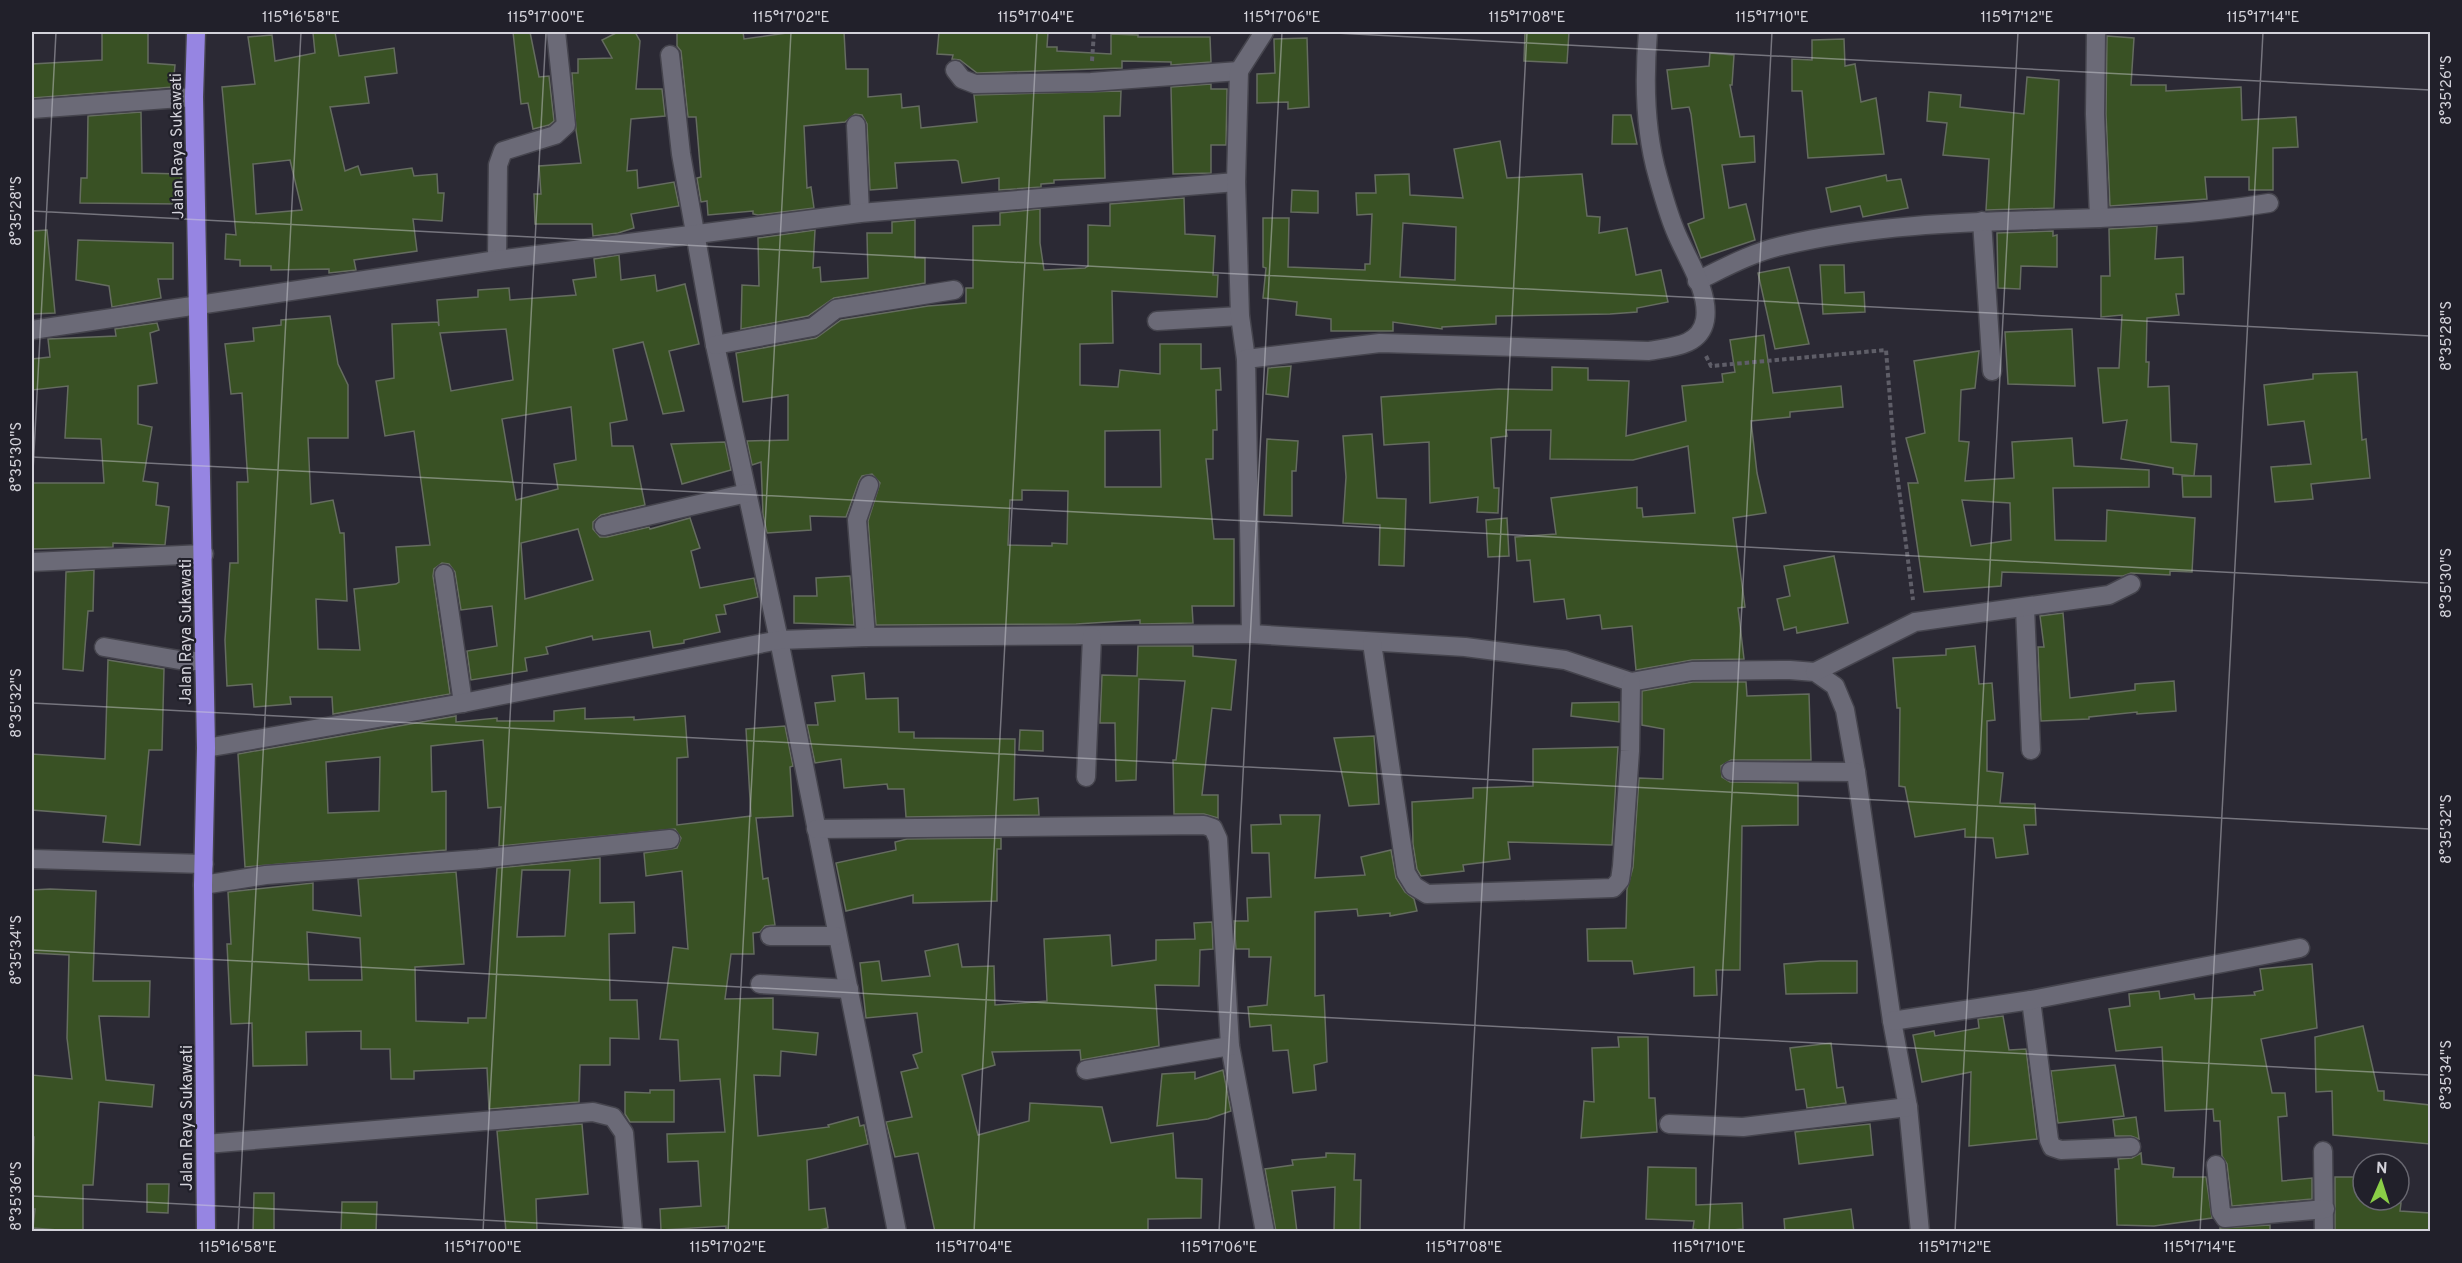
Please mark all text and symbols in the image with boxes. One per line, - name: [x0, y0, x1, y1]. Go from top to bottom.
- text: 115°16'58"E: [262, 9, 340, 28]
- text: 115°17'00"E: [507, 9, 585, 28]
- text: 115°17'02"E: [752, 9, 830, 28]
- text: 115°17'04"E: [997, 9, 1075, 28]
- text: 115°17'06"E: [1244, 9, 1320, 28]
- text: 115°17'08"E: [1488, 9, 1566, 28]
- text: 115°17'10"E: [1735, 9, 1809, 28]
- text: 115°17'12"E: [1980, 9, 2054, 28]
- text: 115°17'14"E: [2227, 9, 2299, 28]
- text: 8°35'26"S: [2438, 55, 2457, 125]
- street label: Jalan Raya Sukawati: [167, 73, 189, 219]
- text: 8°35'28"S: [8, 176, 27, 246]
- text: 8°35'28"S: [2438, 301, 2457, 371]
- text: 8°35'30"S: [8, 422, 27, 492]
- text: 8°35'30"S: [2438, 548, 2457, 618]
- street label: Jalan Raya Sukawati: [177, 559, 197, 705]
- text: 8°35'32"S: [8, 668, 27, 738]
- text: 8°35'32"S: [2438, 794, 2457, 864]
- text: 8°35'34"S: [8, 915, 27, 985]
- text: 8°35'34"S: [2438, 1040, 2457, 1110]
- street label: Jalan Raya Sukawati: [178, 1045, 198, 1191]
- north arrow: [2351, 1152, 2411, 1212]
- text: N: [2375, 1159, 2388, 1179]
- text: 8°35'36"S: [8, 1161, 27, 1231]
- text: 115°16'58"E: [199, 1239, 277, 1258]
- text: 115°17'00"E: [444, 1239, 522, 1258]
- text: 115°17'02"E: [689, 1239, 767, 1258]
- text: 115°17'04"E: [935, 1239, 1013, 1258]
- text: 115°17'06"E: [1181, 1239, 1257, 1258]
- text: 115°17'08"E: [1425, 1239, 1503, 1258]
- text: 115°17'10"E: [1672, 1239, 1746, 1258]
- text: 115°17'12"E: [1918, 1239, 1992, 1258]
- text: 115°17'14"E: [2164, 1239, 2236, 1258]

